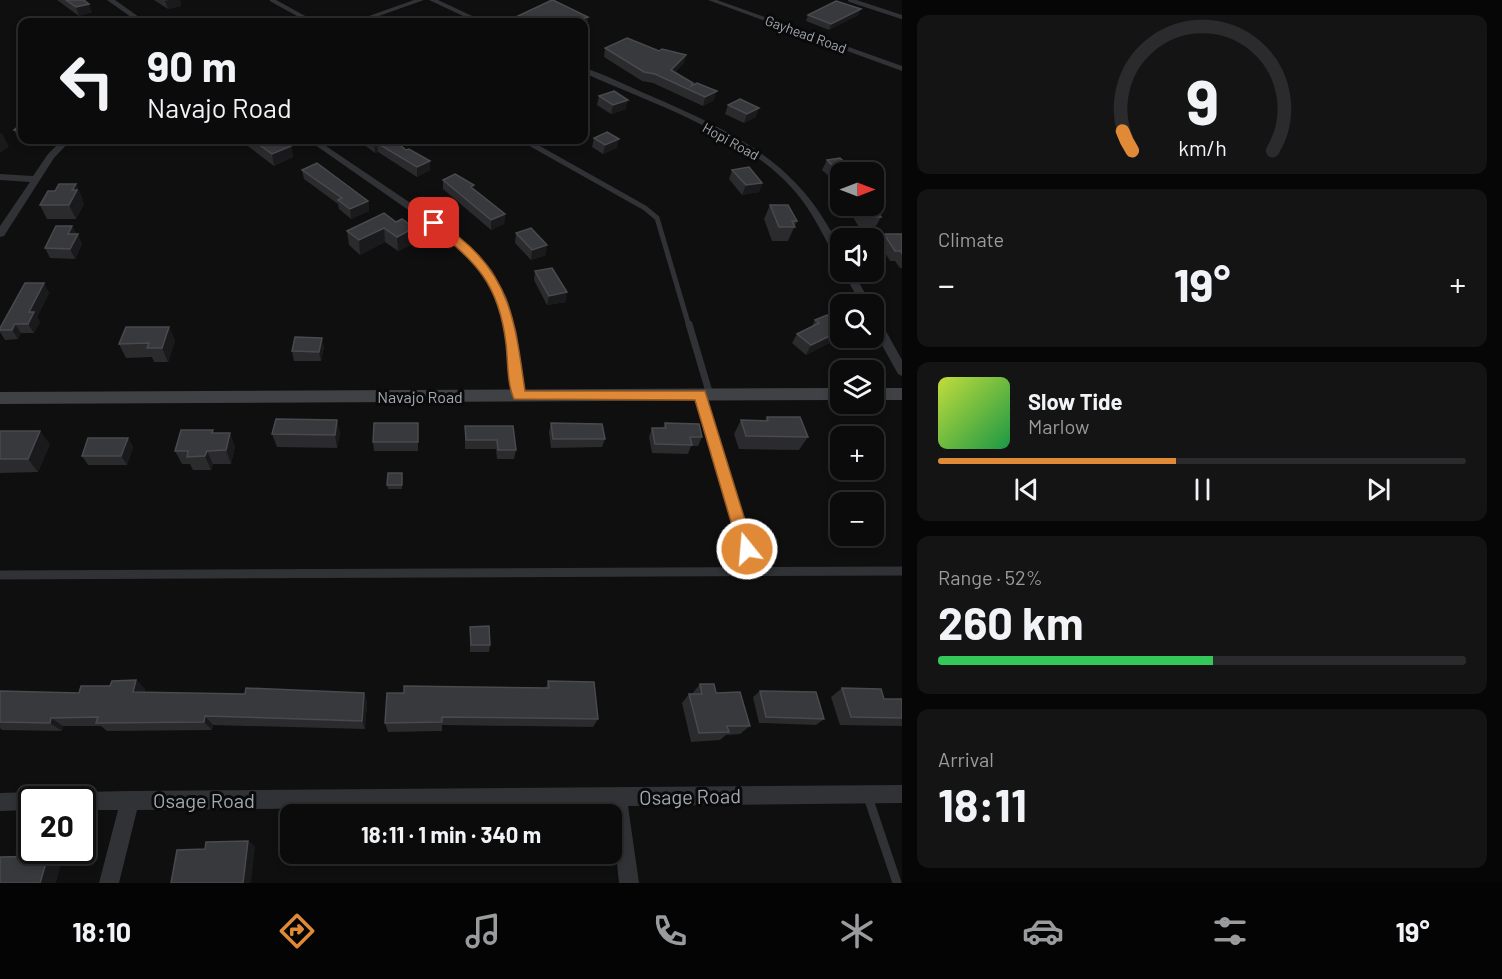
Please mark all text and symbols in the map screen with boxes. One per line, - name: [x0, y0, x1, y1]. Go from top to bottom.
- street label: Gayhead Road: [763, 11, 849, 57]
- text: 90 m: [147, 40, 237, 90]
- icon: left: [48, 42, 126, 120]
- text: 9: [1185, 63, 1219, 137]
- text: Navajo Road: [147, 91, 292, 123]
- street label: Hopi Road: [700, 119, 762, 163]
- text: km/h: [1178, 136, 1226, 161]
- north arrow: [830, 162, 884, 216]
- map controls: [830, 162, 884, 546]
- pin: [408, 197, 459, 248]
- icon: arrive: [417, 206, 450, 239]
- text: Climate: [938, 227, 1004, 251]
- button: sound: [830, 228, 884, 282]
- text: 19°: [1174, 257, 1230, 311]
- text: −: [938, 264, 955, 304]
- text: +: [1450, 264, 1466, 304]
- button: search: [830, 294, 884, 348]
- button: layers: [830, 360, 884, 414]
- street label: Navajo Road: [377, 387, 463, 406]
- text: Slow Tide: [1028, 388, 1123, 414]
- text: Marlow: [1028, 414, 1089, 438]
- button: +: [830, 426, 884, 480]
- icon: previous: [1010, 473, 1043, 506]
- icon: pause: [1186, 473, 1219, 506]
- icon: next: [1362, 473, 1395, 506]
- button: −: [830, 492, 884, 546]
- position arrow: [715, 517, 779, 581]
- text: Range · 52%: [938, 565, 1043, 589]
- text: 260 km: [938, 595, 1084, 649]
- text: Arrival: [938, 747, 994, 771]
- text: 18:11: [938, 777, 1027, 831]
- street label: Osage Road: [639, 783, 741, 809]
- speed limit sign: 20: [18, 786, 96, 864]
- street label: Osage Road: [153, 788, 255, 812]
- text: 18:11 · 1 min · 340 m: [361, 821, 541, 847]
- icon: directions: [276, 910, 318, 952]
- icon: music: [462, 910, 504, 952]
- icon: phone: [649, 910, 691, 952]
- icon: climate: [836, 910, 878, 952]
- icon: car: [1022, 910, 1064, 952]
- icon: filters: [1209, 910, 1251, 952]
- text: 18:10: [72, 915, 131, 947]
- text: 19°: [1396, 915, 1430, 947]

